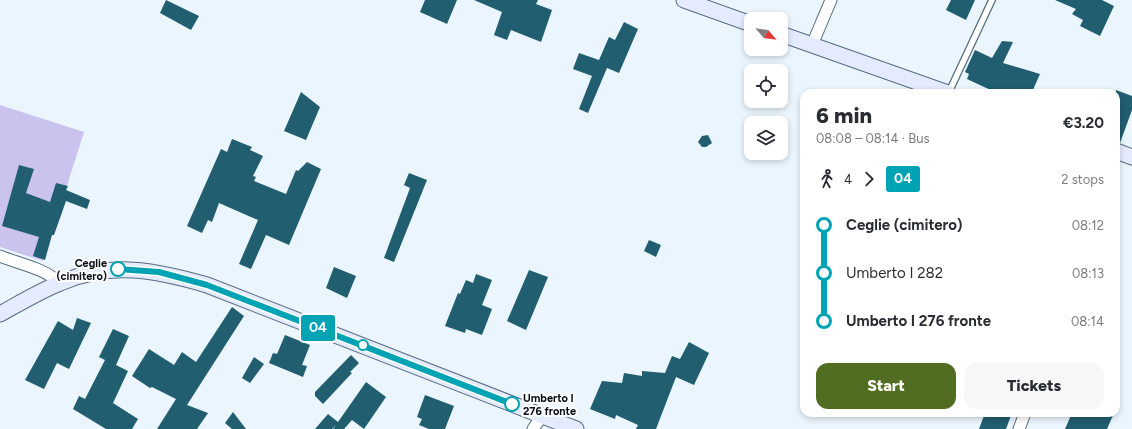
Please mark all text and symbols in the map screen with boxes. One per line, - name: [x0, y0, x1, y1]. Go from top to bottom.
- north arrow: [744, 12, 788, 56]
- map controls: [744, 12, 788, 160]
- button: locate: [744, 64, 788, 108]
- text: 6 min: [816, 102, 872, 129]
- text: €3.20: [1063, 114, 1104, 132]
- button: layers: [744, 116, 788, 160]
- text: 08:08 – 08:14 · Bus: [816, 131, 930, 146]
- icon: walk: [816, 168, 838, 190]
- icon: forward: [858, 168, 880, 190]
- text: 04: [894, 170, 912, 187]
- text: 4: [844, 172, 852, 187]
- text: 2 stops: [1061, 172, 1104, 187]
- text: Ceglie (cimitero): [846, 216, 963, 234]
- text: 08:12: [1072, 218, 1104, 233]
- place label: Ceglie (cimitero): [57, 257, 107, 283]
- marker: Ceglie (cimitero): [110, 261, 126, 277]
- text: Umberto I 282: [846, 264, 943, 282]
- text: 08:13: [1072, 266, 1104, 281]
- text: Umberto I 276 fronte: [846, 312, 991, 330]
- text: 08:14: [1071, 314, 1104, 329]
- line badge: 04: [300, 315, 336, 341]
- text: 04: [309, 319, 327, 336]
- unlabelled marker: [357, 339, 369, 351]
- button: Start: [816, 363, 956, 409]
- button: Tickets: [964, 363, 1104, 409]
- place label: Umberto I 276 fronte: [523, 392, 576, 418]
- marker: Umberto I 276 fronte: [504, 396, 520, 412]

